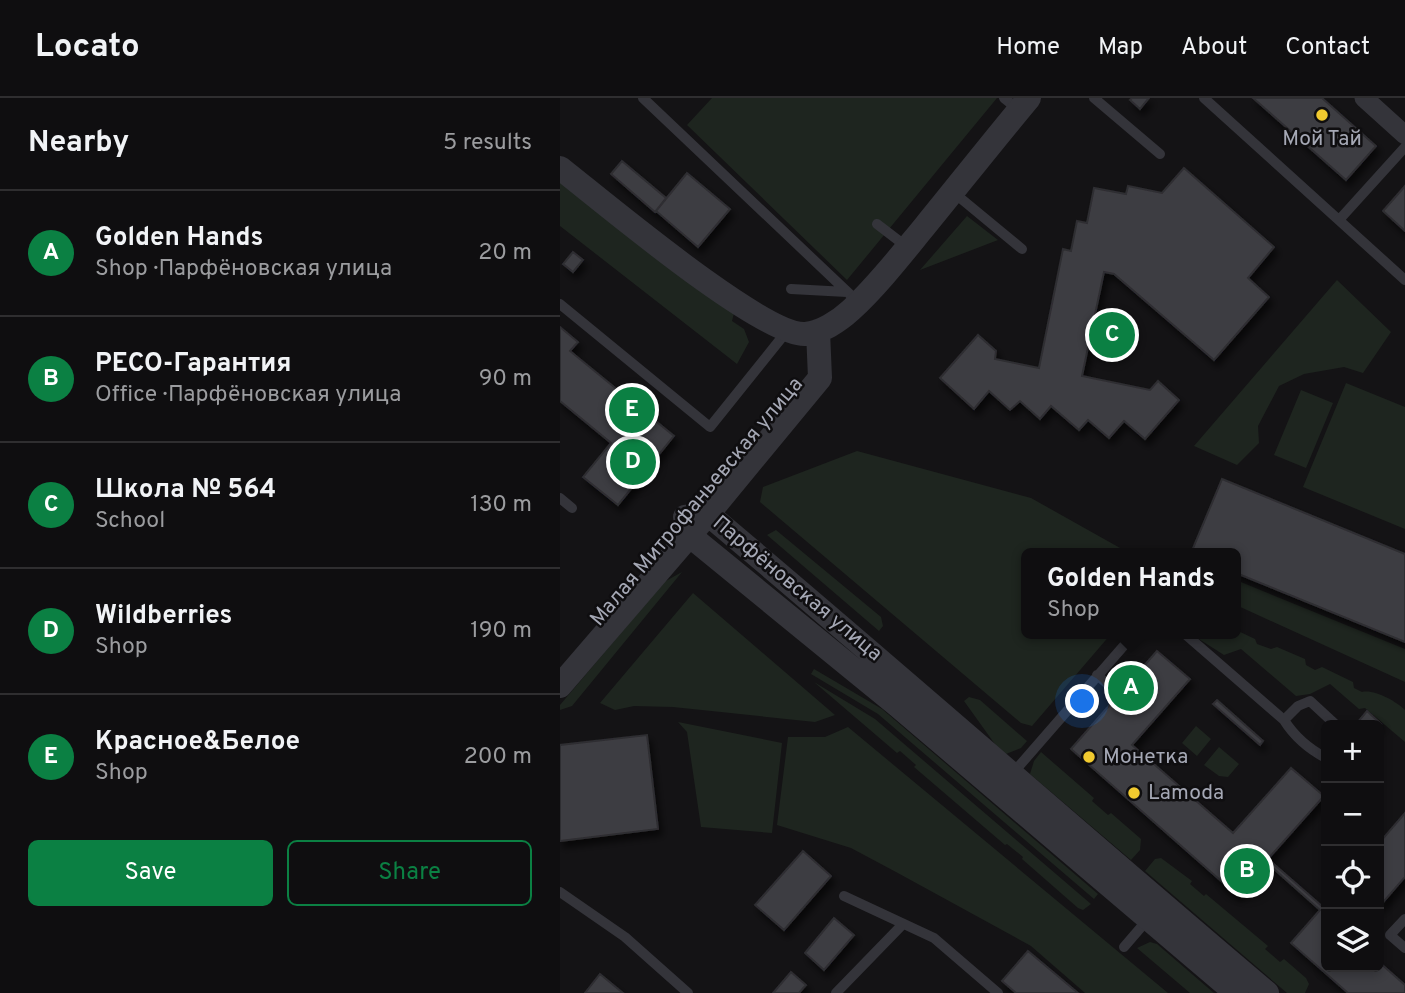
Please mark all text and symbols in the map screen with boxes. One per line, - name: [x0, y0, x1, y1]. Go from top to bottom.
- text: Locato: [35, 27, 140, 69]
- text: Home: [996, 33, 1060, 63]
- text: Map: [1098, 33, 1143, 63]
- text: About: [1181, 33, 1247, 63]
- text: Contact: [1285, 33, 1370, 63]
- marker: Мой Тай: [1314, 107, 1330, 123]
- text: Nearby: [28, 125, 129, 162]
- place label: Мой Тай: [1282, 126, 1362, 153]
- text: 5 results: [443, 129, 532, 158]
- text: Golden Hands: [95, 222, 263, 255]
- text: A: [43, 239, 59, 268]
- text: 20 m: [478, 239, 532, 268]
- text: Shop · Парфёновская улица: [95, 255, 392, 284]
- pin: C: [1089, 309, 1135, 361]
- text: РЕСО-Гарантия: [95, 348, 292, 381]
- text: B: [43, 365, 59, 394]
- text: 90 m: [479, 365, 532, 394]
- street label: Малая Митрофаньевская улица: [585, 372, 809, 632]
- text: Office · Парфёновская улица: [95, 381, 401, 410]
- pin: E: [609, 384, 655, 436]
- pin: D: [610, 436, 656, 488]
- text: Школа № 564: [95, 474, 276, 507]
- text: C: [44, 491, 58, 520]
- text: 130 m: [470, 491, 532, 520]
- text: School: [95, 507, 165, 536]
- street label: Парфёновская улица: [707, 510, 887, 668]
- popup: [1021, 548, 1241, 639]
- text: Golden Hands: [1047, 563, 1215, 596]
- text: Shop: [1047, 596, 1100, 625]
- text: Wildberries: [95, 600, 232, 633]
- text: D: [43, 617, 59, 646]
- text: 190 m: [470, 617, 532, 646]
- text: Shop: [95, 633, 148, 662]
- pin: A: [1108, 662, 1154, 714]
- your location: [1065, 684, 1099, 718]
- map controls: [1321, 720, 1384, 972]
- button: +: [1321, 720, 1384, 783]
- text: Красное&Белое: [95, 726, 300, 759]
- text: E: [44, 743, 58, 772]
- text: 200 m: [464, 743, 532, 772]
- place label: Монетка: [1103, 744, 1188, 771]
- marker: Монетка: [1081, 749, 1097, 765]
- text: Shop: [95, 759, 148, 788]
- place label: Lamoda: [1148, 780, 1224, 807]
- button: −: [1321, 783, 1384, 846]
- marker: Lamoda: [1126, 785, 1142, 801]
- button: Save: [28, 840, 273, 906]
- button: Share: [287, 840, 532, 906]
- pin: B: [1224, 845, 1270, 897]
- button: locate: [1321, 846, 1384, 909]
- button: layers: [1321, 909, 1384, 972]

